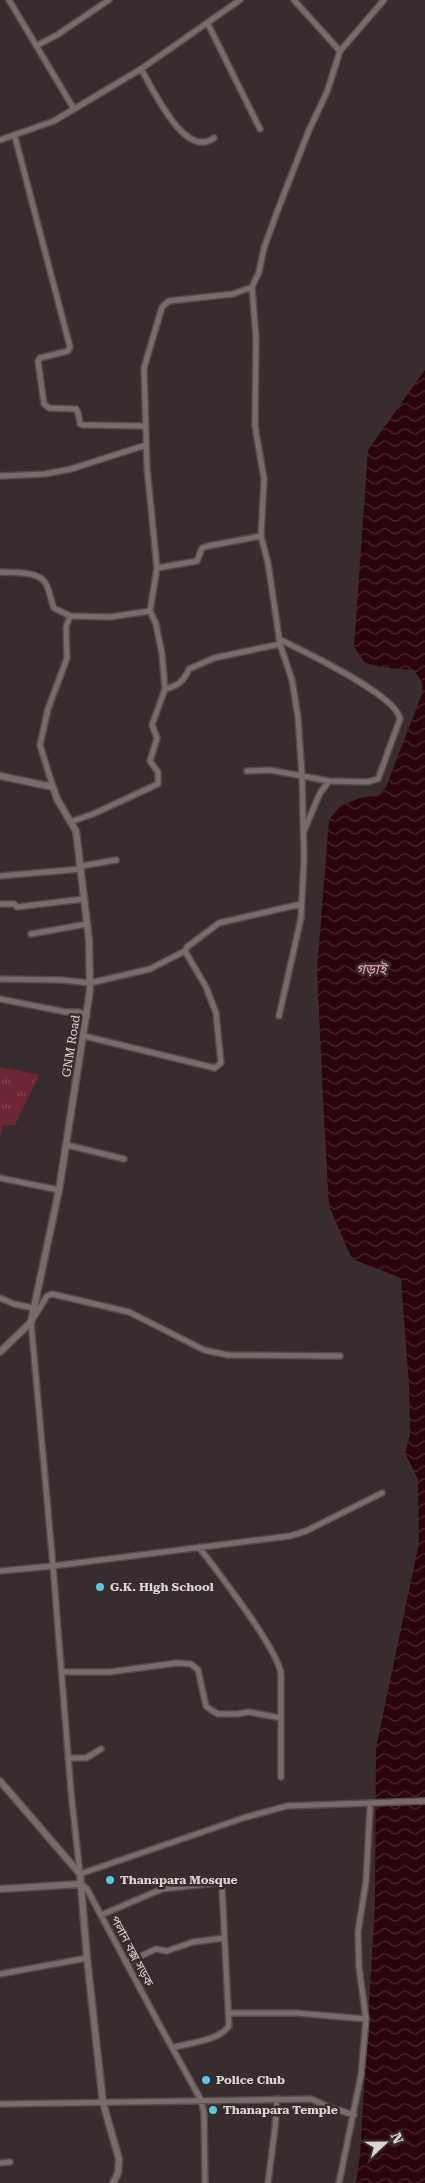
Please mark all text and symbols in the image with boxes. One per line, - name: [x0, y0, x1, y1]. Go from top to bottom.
- water label: গড়াই: [356, 961, 389, 977]
- street label: GNM Road: [59, 1014, 83, 1078]
- place label: G.K. High School: [110, 1580, 214, 1594]
- marker: G.K. High School: [94, 1581, 106, 1593]
- place label: Thanapara Mosque: [120, 1873, 238, 1887]
- marker: Thanapara Mosque: [104, 1874, 116, 1886]
- street label: পলান বক্স সড়ক: [108, 1914, 156, 1989]
- place label: Police Club: [216, 2073, 285, 2087]
- marker: Police Club: [200, 2074, 212, 2086]
- place label: Thanapara Temple: [223, 2103, 338, 2117]
- marker: Thanapara Temple: [207, 2104, 219, 2116]
- north arrow: [360, 2118, 410, 2168]
- text: N: [388, 2130, 407, 2146]

